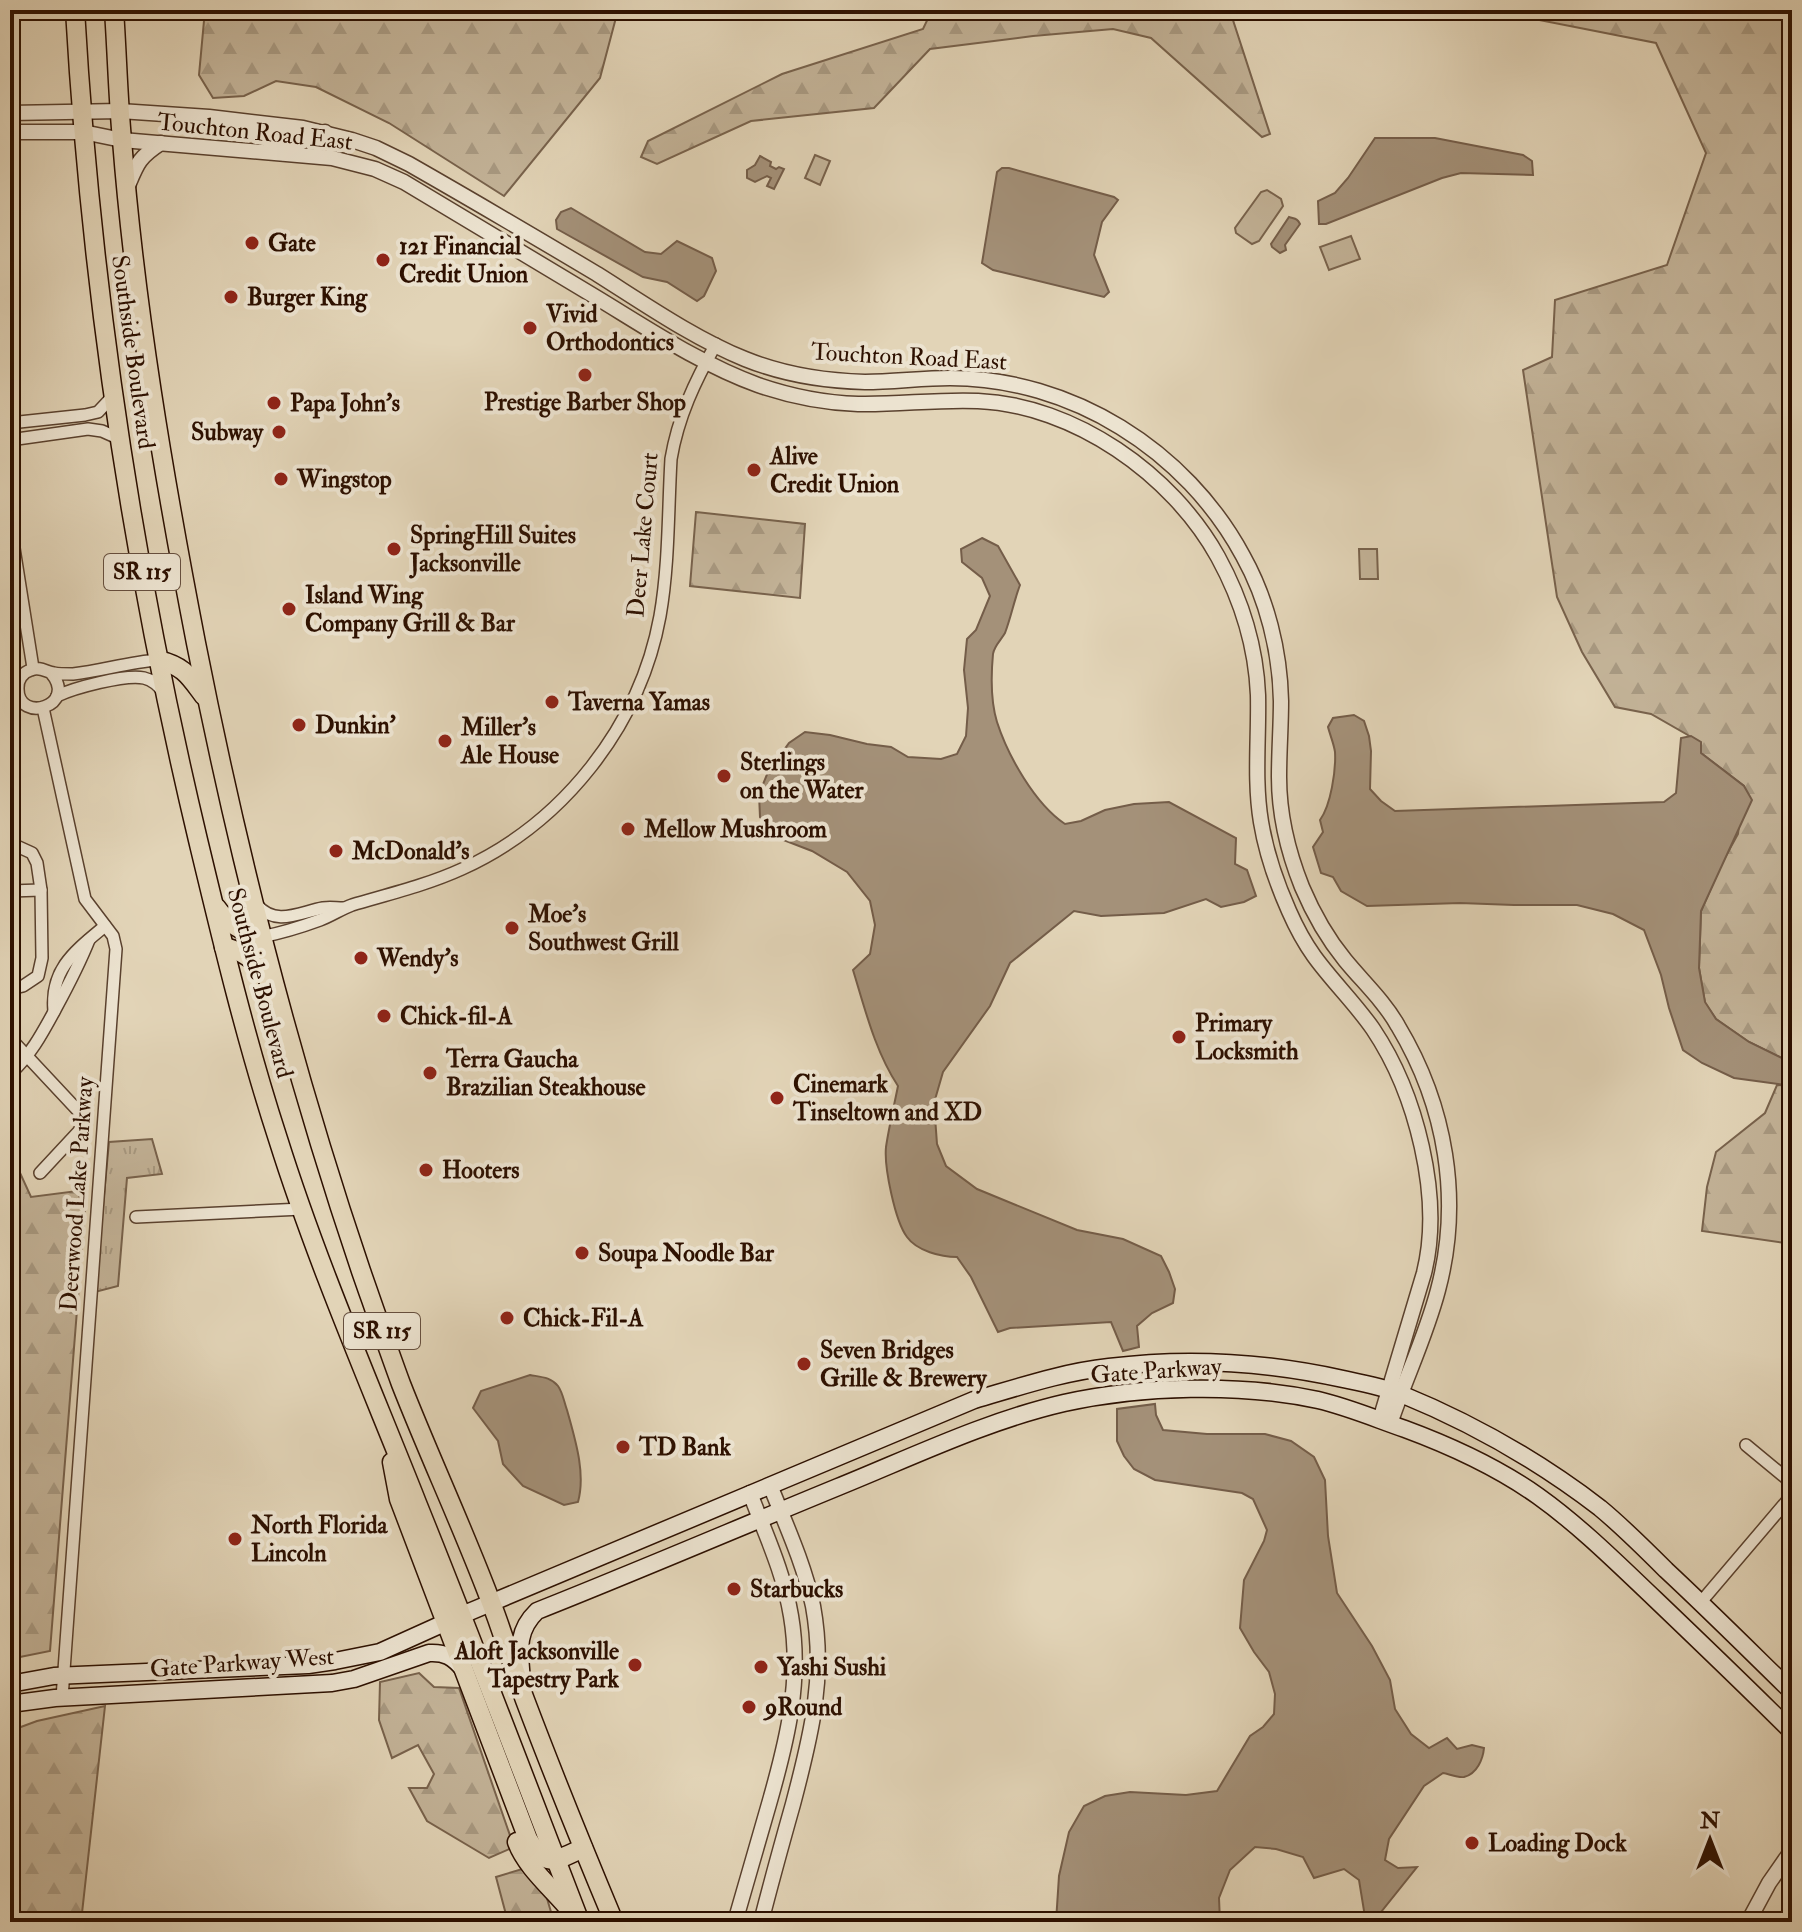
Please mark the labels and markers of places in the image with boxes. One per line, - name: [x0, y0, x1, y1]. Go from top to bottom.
- place label: Gate: [268, 228, 316, 259]
- place label: 121 Financial Credit Union: [399, 231, 529, 290]
- marker: Gate: [243, 234, 261, 252]
- marker: 121 Financial Credit Union: [374, 251, 392, 269]
- place label: Burger King: [247, 282, 368, 313]
- marker: Burger King: [222, 288, 240, 306]
- place label: Vivid Orthodontics: [545, 299, 674, 358]
- marker: Vivid Orthodontics: [521, 319, 539, 337]
- marker: Prestige Barber Shop: [576, 366, 594, 384]
- place label: Prestige Barber Shop: [484, 387, 686, 418]
- place label: Papa John's: [290, 388, 400, 419]
- marker: Papa John's: [265, 394, 283, 412]
- place label: Subway: [191, 417, 264, 448]
- marker: Subway: [270, 423, 288, 441]
- place label: Alive Credit Union: [769, 441, 900, 500]
- marker: Alive Credit Union: [745, 461, 763, 479]
- place label: Wingstop: [296, 464, 392, 495]
- marker: Wingstop: [272, 470, 290, 488]
- place label: SpringHill Suites Jacksonville: [409, 520, 576, 579]
- marker: SpringHill Suites Jacksonville: [385, 540, 403, 558]
- place label: Island Wing Company Grill & Bar: [305, 580, 516, 639]
- marker: Island Wing Company Grill & Bar: [280, 600, 298, 618]
- place label: Taverna Yamas: [567, 687, 710, 718]
- marker: Taverna Yamas: [543, 693, 561, 711]
- place label: Dunkin': [315, 710, 397, 741]
- place label: Miller's Ale House: [460, 712, 559, 771]
- marker: Dunkin': [290, 716, 308, 734]
- marker: Miller's Ale House: [436, 732, 454, 750]
- place label: Sterlings on the Water: [740, 747, 864, 806]
- marker: Sterlings on the Water: [715, 767, 733, 785]
- place label: Mellow Mushroom: [643, 814, 827, 845]
- marker: Mellow Mushroom: [619, 820, 637, 838]
- place label: McDonald's: [351, 836, 470, 867]
- marker: McDonald's: [327, 842, 345, 860]
- place label: Moe's Southwest Grill: [527, 899, 680, 958]
- marker: Moe's Southwest Grill: [503, 919, 521, 937]
- place label: Wendy's: [376, 943, 458, 974]
- marker: Wendy's: [352, 949, 370, 967]
- place label: Chick-fil-A: [400, 1001, 513, 1032]
- marker: Chick-fil-A: [375, 1007, 393, 1025]
- place label: Primary Locksmith: [1195, 1008, 1299, 1067]
- marker: Primary Locksmith: [1170, 1028, 1188, 1046]
- place label: Terra Gaucha Brazilian Steakhouse: [445, 1044, 645, 1103]
- marker: Terra Gaucha Brazilian Steakhouse: [421, 1064, 439, 1082]
- place label: Cinemark Tinseltown and XD: [792, 1069, 982, 1128]
- marker: Cinemark Tinseltown and XD: [768, 1089, 786, 1107]
- place label: Hooters: [442, 1155, 519, 1186]
- marker: Hooters: [417, 1161, 435, 1179]
- place label: Soupa Noodle Bar: [598, 1238, 775, 1269]
- marker: Soupa Noodle Bar: [573, 1244, 591, 1262]
- place label: Chick-Fil-A: [523, 1303, 644, 1334]
- marker: Chick-Fil-A: [498, 1309, 516, 1327]
- place label: Seven Bridges Grille & Brewery: [820, 1335, 988, 1394]
- marker: Seven Bridges Grille & Brewery: [795, 1355, 813, 1373]
- place label: TD Bank: [638, 1432, 731, 1463]
- marker: TD Bank: [614, 1438, 632, 1456]
- place label: North Florida Lincoln: [250, 1510, 389, 1569]
- marker: North Florida Lincoln: [226, 1530, 244, 1548]
- place label: Starbucks: [750, 1574, 843, 1605]
- marker: Starbucks: [725, 1580, 743, 1598]
- place label: Aloft Jacksonville Tapestry Park: [454, 1636, 619, 1695]
- place label: Yashi Sushi: [776, 1652, 887, 1683]
- marker: Aloft Jacksonville Tapestry Park: [626, 1656, 644, 1674]
- marker: Yashi Sushi: [752, 1658, 770, 1676]
- place label: 9Round: [763, 1692, 843, 1723]
- marker: 9Round: [740, 1698, 758, 1716]
- place label: Loading Dock: [1488, 1828, 1627, 1859]
- marker: Loading Dock: [1463, 1834, 1481, 1852]

